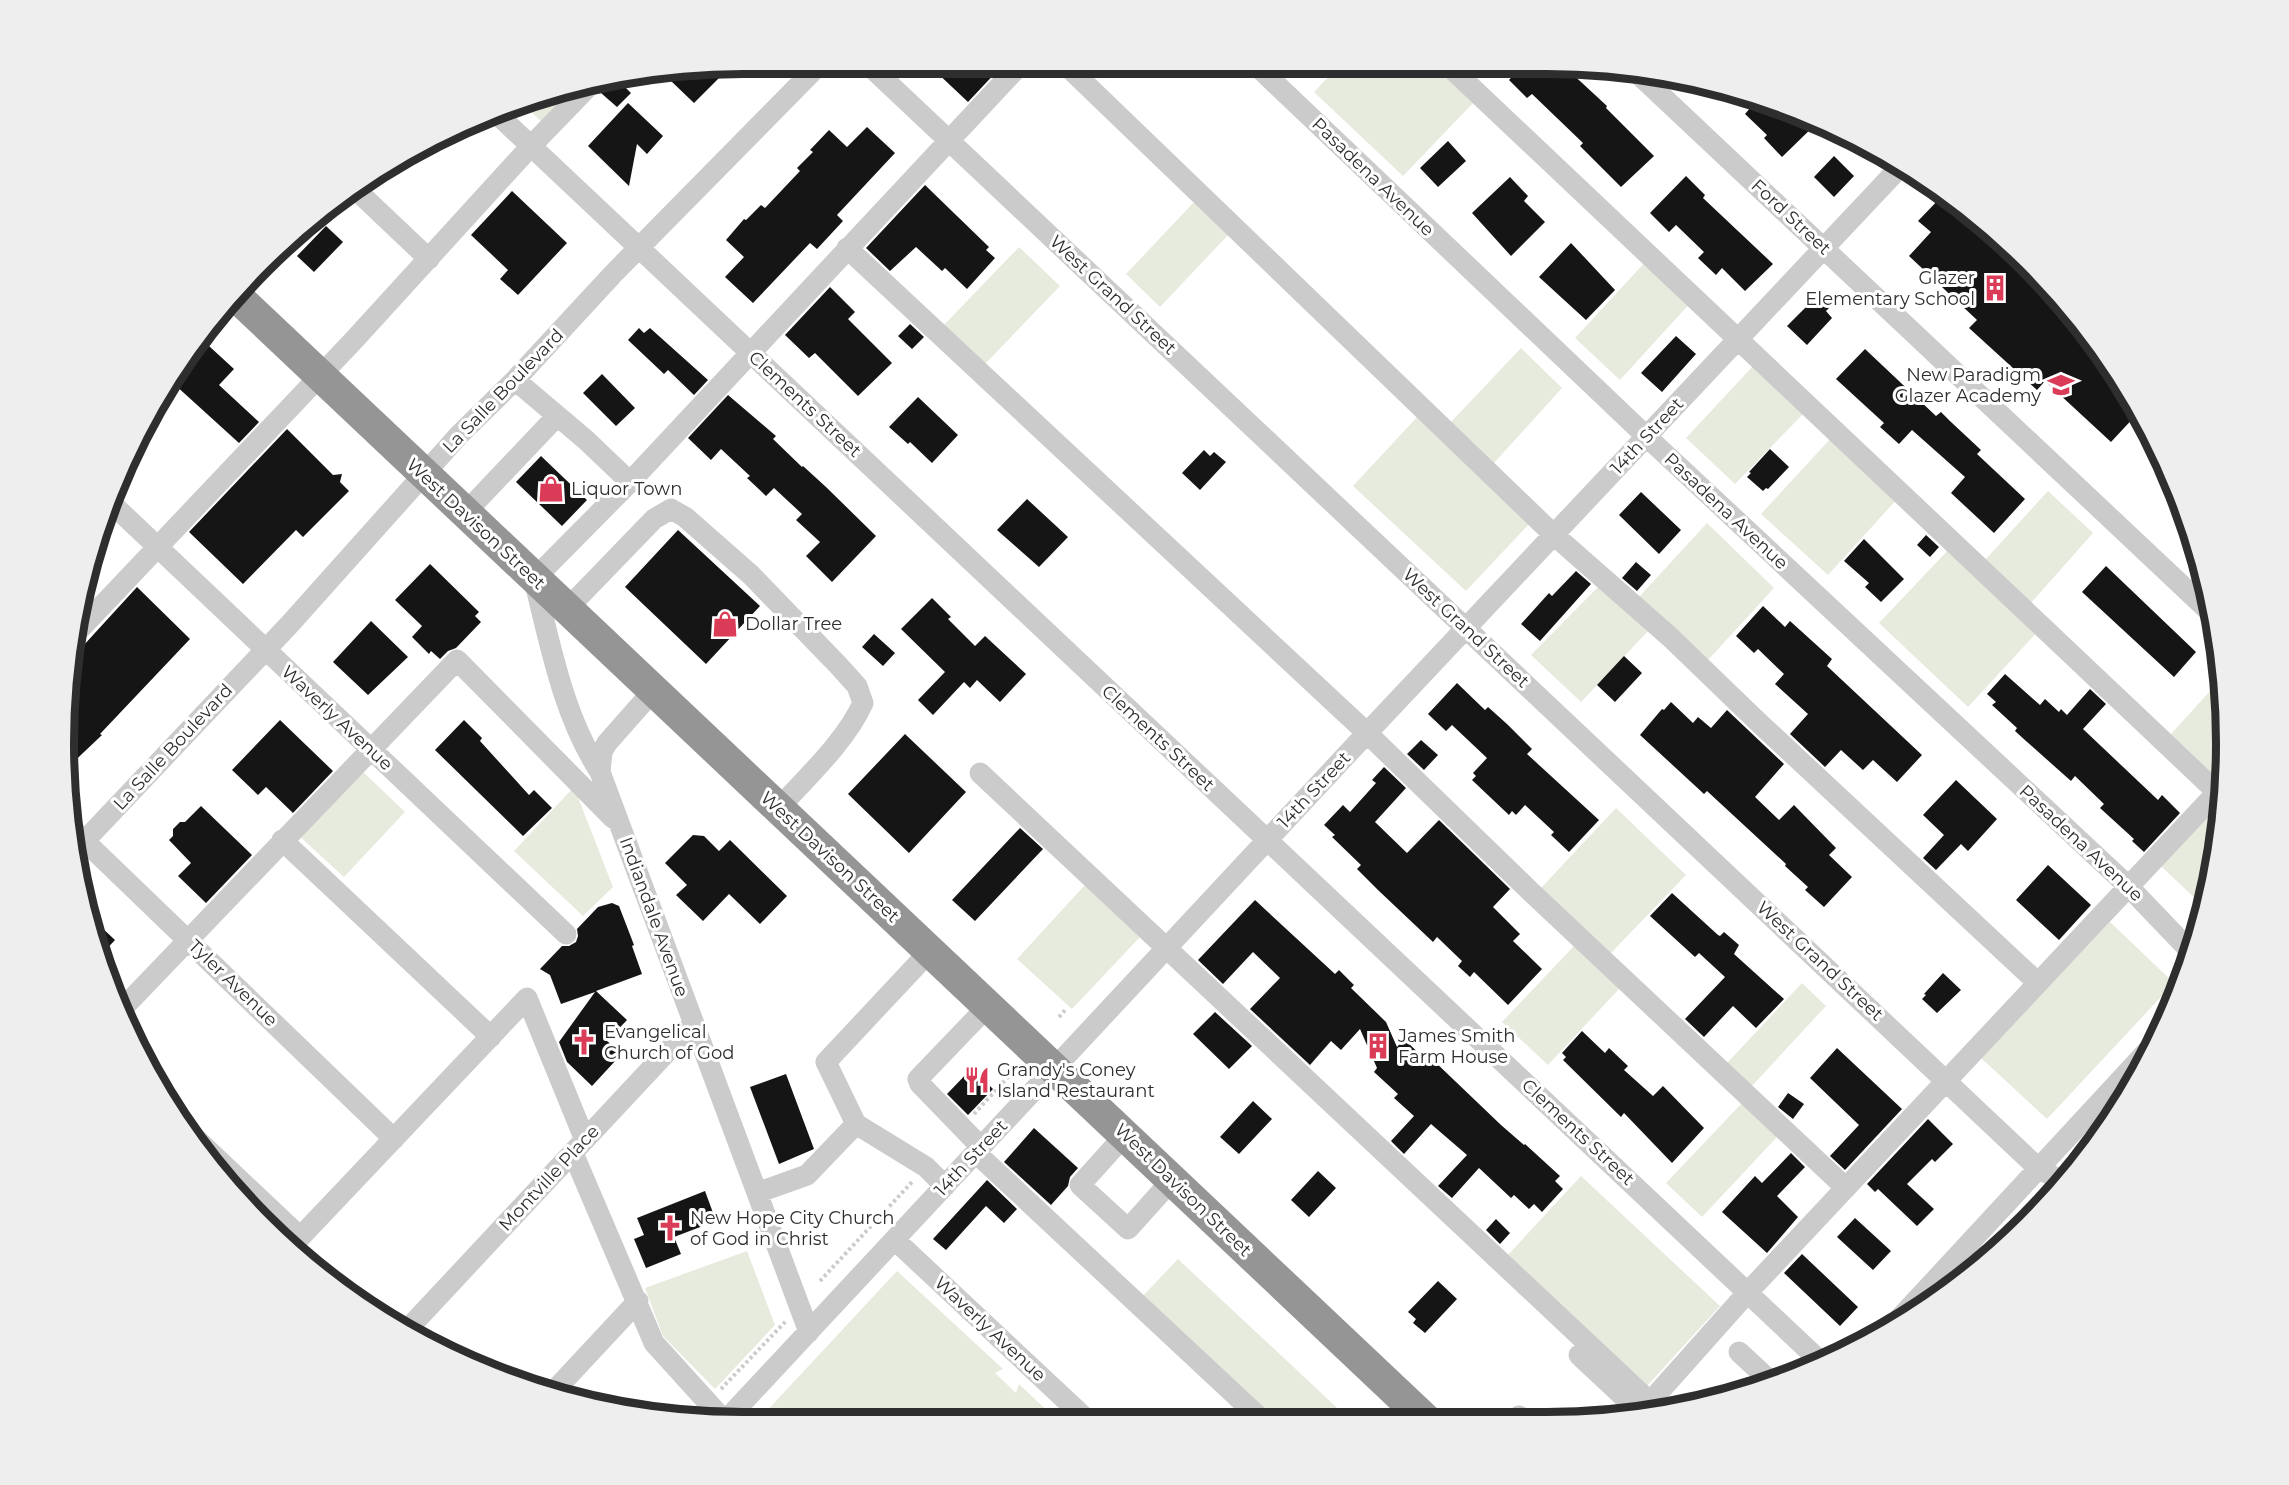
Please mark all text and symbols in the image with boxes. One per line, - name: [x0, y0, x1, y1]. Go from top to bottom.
- street label: Pasadena Avenue: [1307, 113, 1439, 241]
- street label: Ford Street: [1747, 175, 1835, 259]
- street label: West Grand Street: [1045, 231, 1181, 359]
- place label: Glazer Elementary School: [1805, 267, 1975, 310]
- building icon: Glazer Elementary School: [1980, 273, 2010, 303]
- street label: La Salle Boulevard: [438, 324, 568, 458]
- street label: Clements Street: [744, 346, 866, 462]
- place label: New Paradigm Glazer Academy: [1895, 364, 2041, 407]
- school or university icon: New Paradigm Glazer Academy: [2046, 370, 2076, 400]
- street label: 14th Street: [1606, 393, 1688, 479]
- street label: Pasadena Avenue: [1660, 448, 1793, 574]
- street label: West Davison Street: [402, 454, 550, 594]
- shop icon: Liquor Town: [536, 474, 566, 504]
- place label: Liquor Town: [571, 478, 682, 500]
- street label: West Grand Street: [1398, 564, 1534, 692]
- shop icon: Dollar Tree: [710, 609, 740, 639]
- place label: Dollar Tree: [745, 613, 842, 635]
- street label: Waverly Avenue: [277, 661, 397, 775]
- street label: La Salle Boulevard: [109, 679, 237, 815]
- street label: Clements Street: [1097, 680, 1219, 796]
- street label: 14th Street: [1273, 747, 1355, 833]
- street label: Pasadena Avenue: [2015, 780, 2148, 906]
- street label: West Davison Street: [756, 787, 904, 927]
- street label: Indiandale Avenue: [615, 834, 693, 1000]
- street label: West Grand Street: [1752, 897, 1888, 1025]
- street label: Tyler Avenue: [184, 935, 282, 1031]
- place label: Evangelical Church of God: [604, 1021, 734, 1064]
- place label: James Smith Farm House: [1397, 1025, 1515, 1068]
- church icon: Evangelical Church of God: [569, 1027, 599, 1057]
- building icon: James Smith Farm House: [1363, 1031, 1393, 1061]
- place label: Grandy's Coney Island Restaurant: [997, 1059, 1155, 1102]
- restaurant icon: Grandy's Coney Island Restaurant: [962, 1065, 992, 1095]
- street label: Clements Street: [1517, 1074, 1639, 1190]
- street label: 14th Street: [930, 1115, 1012, 1201]
- street label: West Davison Street: [1110, 1119, 1256, 1261]
- street label: Montville Place: [494, 1120, 604, 1236]
- place label: New Hope City Church of God in Christ: [690, 1207, 894, 1250]
- church icon: New Hope City Church of God in Christ: [655, 1213, 685, 1243]
- street label: Waverly Avenue: [930, 1272, 1050, 1386]

